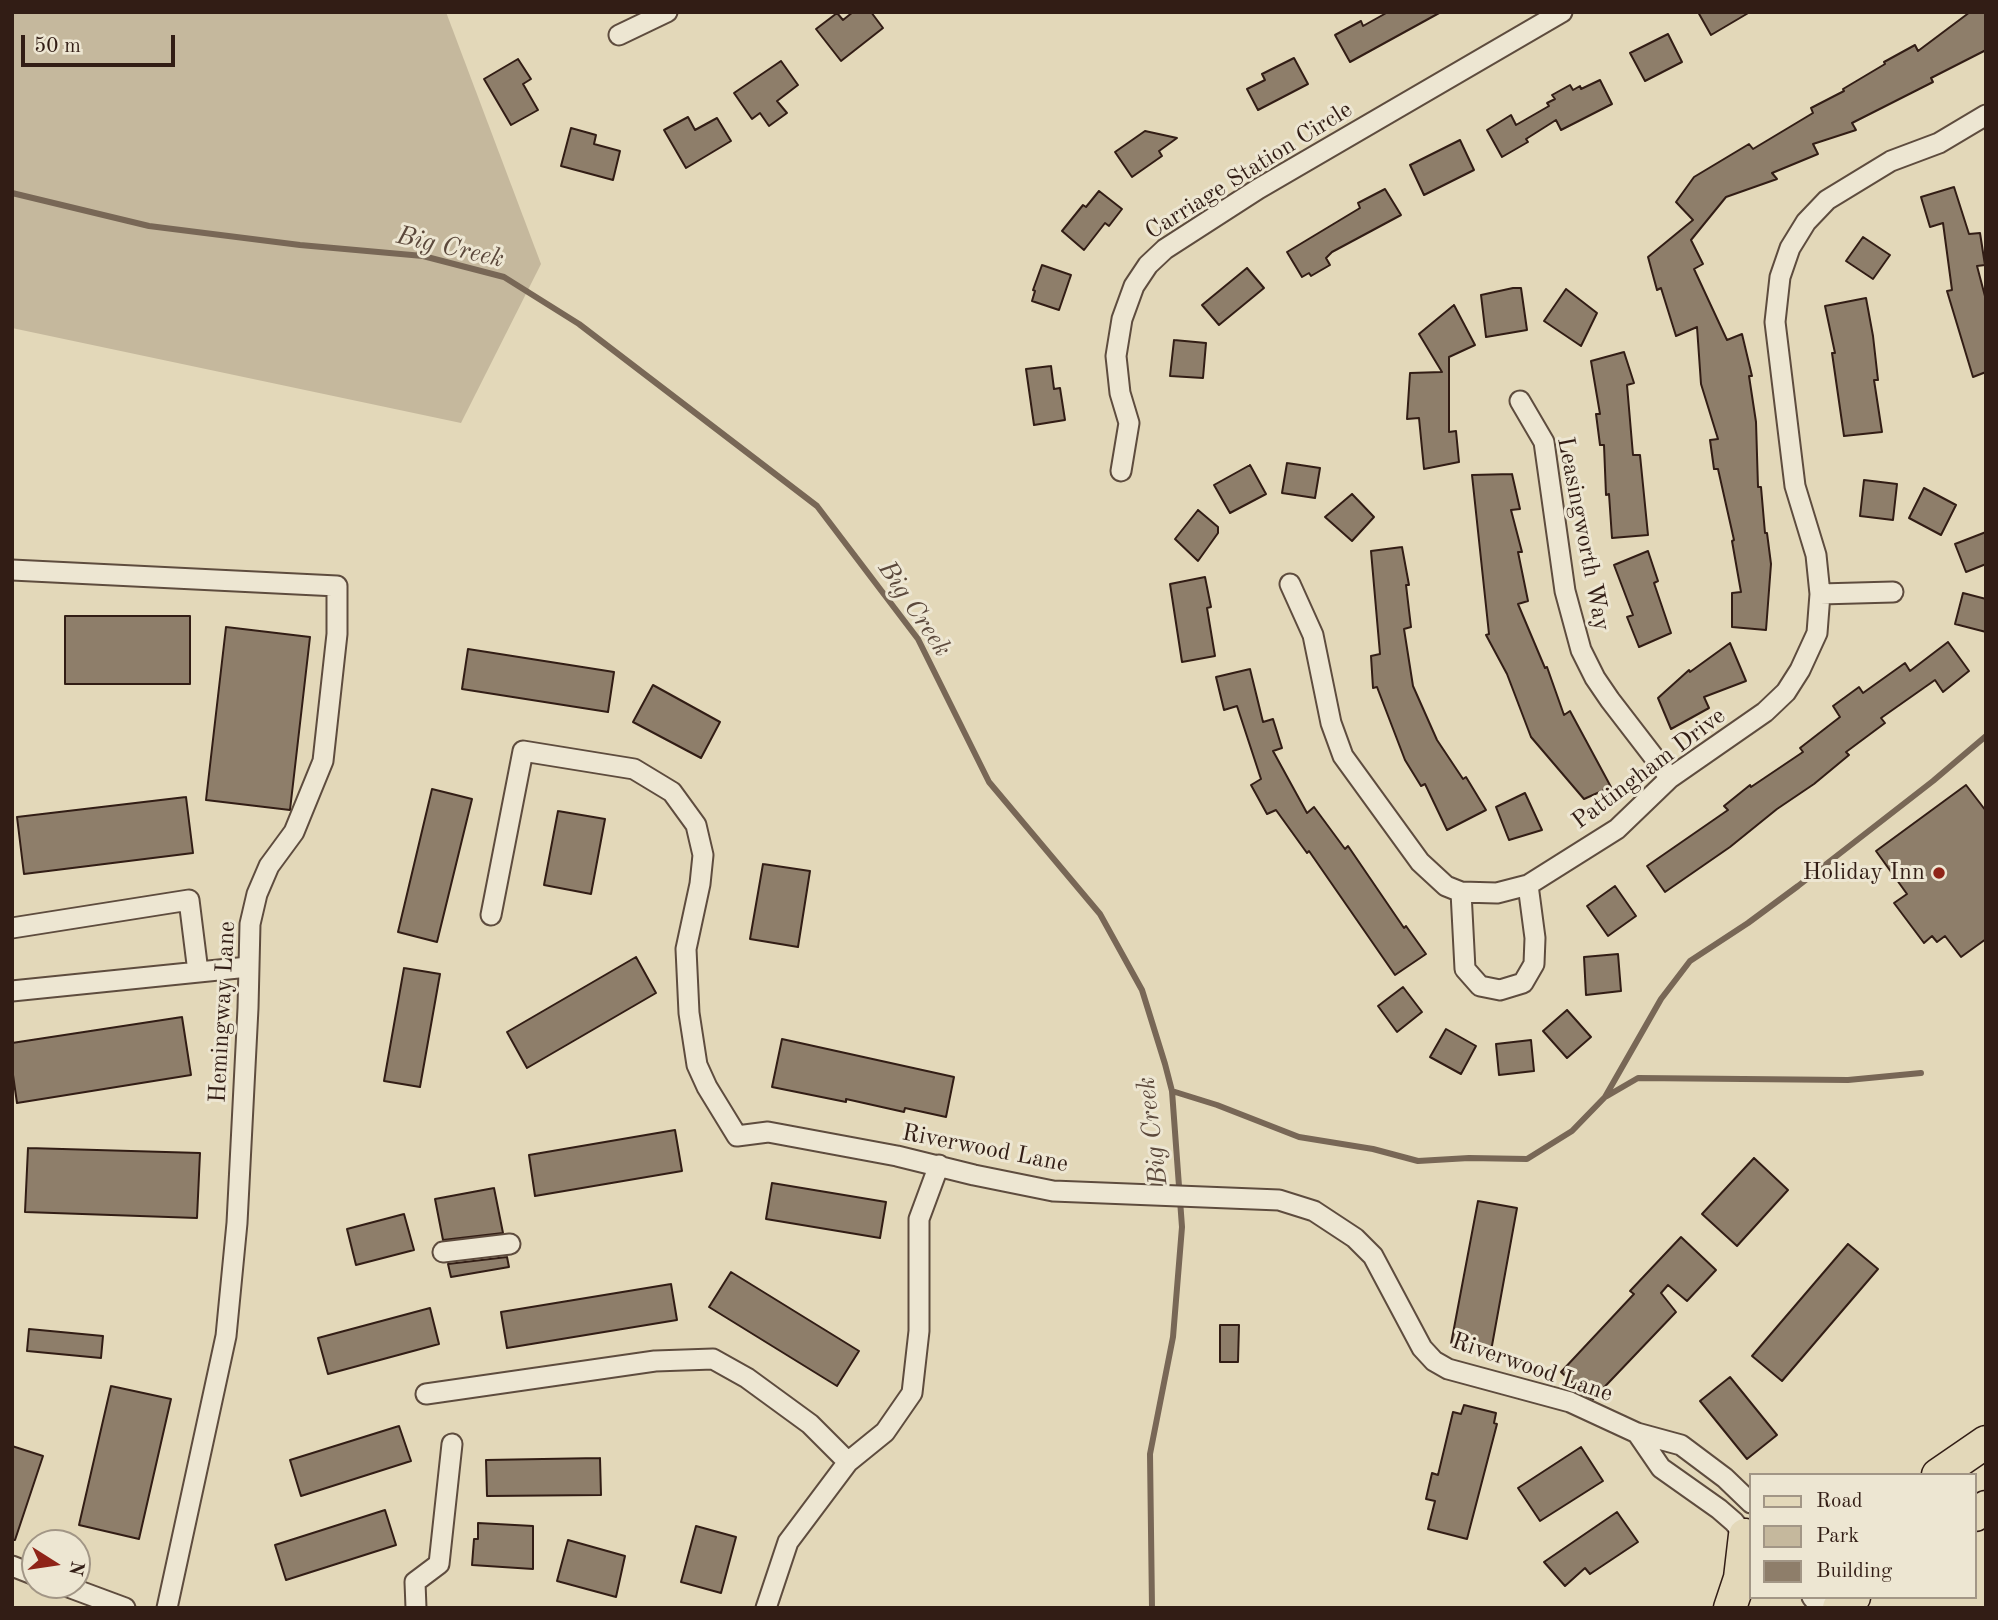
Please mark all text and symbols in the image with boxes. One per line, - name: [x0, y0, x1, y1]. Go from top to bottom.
- scale bar: [24, 21, 178, 65]
- text: 50 m: [34, 36, 81, 57]
- street label: Carriage Station Circle: [1140, 96, 1358, 246]
- water label: Big Creek: [393, 221, 507, 275]
- street label: Leasingworth Way: [1550, 435, 1616, 633]
- water label: Big Creek: [871, 555, 957, 663]
- street label: Pattingham Drive: [1567, 702, 1731, 836]
- place label: Holiday Inn: [1802, 859, 1925, 887]
- marker: Holiday Inn: [1931, 865, 1947, 881]
- street label: Hemingway Lane: [204, 920, 242, 1104]
- water label: Big Creek: [1131, 1075, 1175, 1187]
- street label: Riverwood Lane: [900, 1119, 1070, 1179]
- street label: Riverwood Lane: [1448, 1327, 1616, 1409]
- legend: [1750, 1473, 1977, 1599]
- text: Road: [1816, 1491, 1863, 1512]
- text: Park: [1816, 1526, 1859, 1547]
- north arrow: [21, 1529, 91, 1599]
- text: N: [64, 1559, 86, 1577]
- text: Building: [1816, 1561, 1892, 1582]

